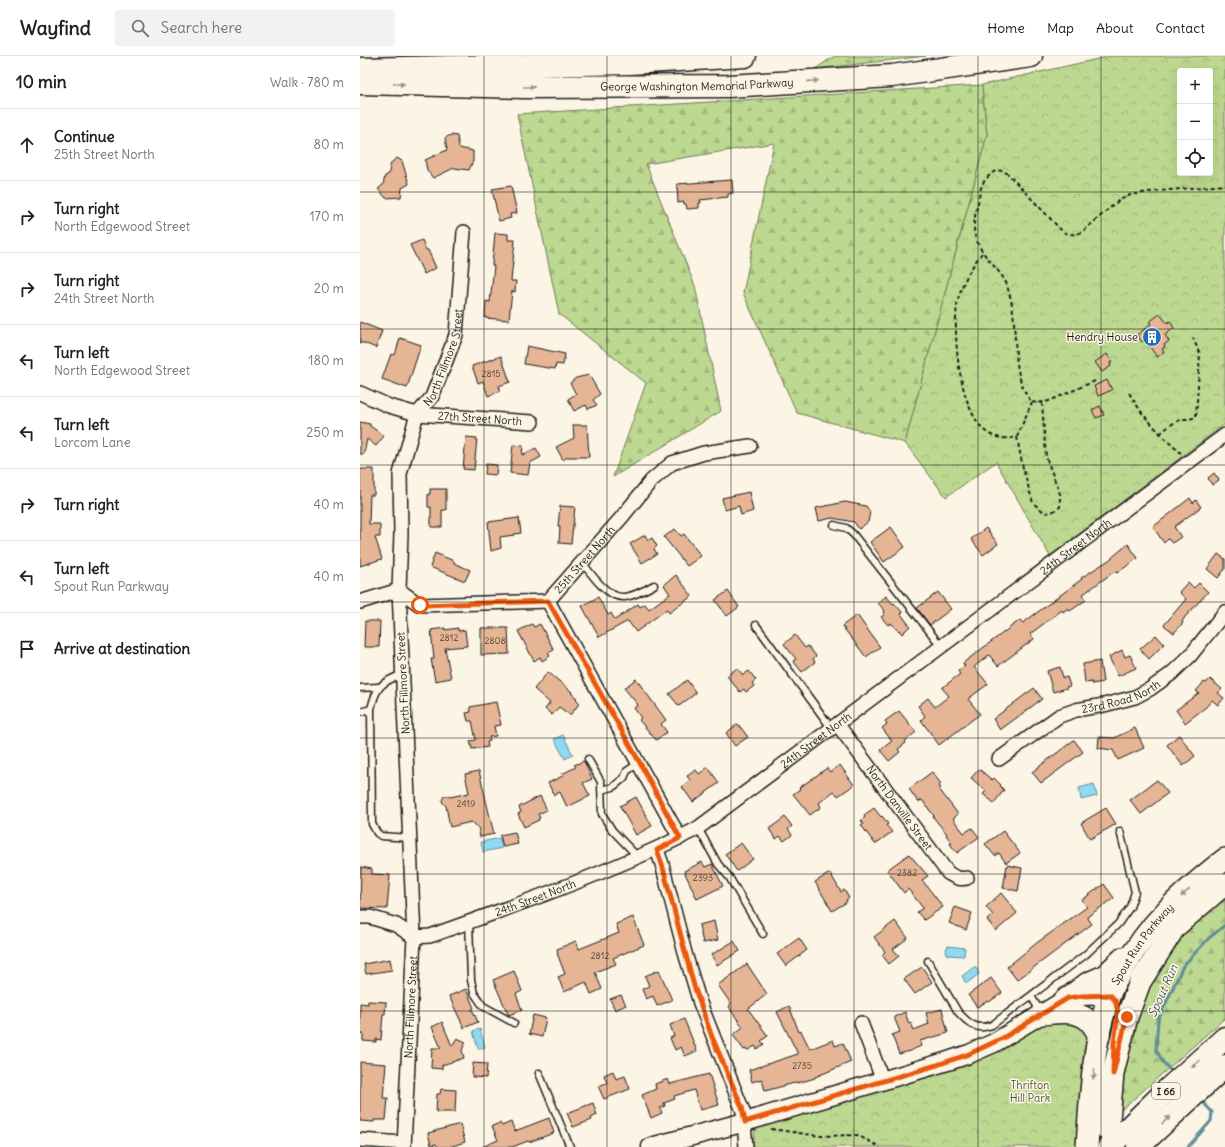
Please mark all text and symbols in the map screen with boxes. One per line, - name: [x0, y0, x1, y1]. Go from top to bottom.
- search box: [115, 10, 395, 46]
- text: Wayfind: [20, 16, 91, 40]
- icon: search: [129, 17, 151, 39]
- text: Search here: [161, 18, 242, 37]
- text: Home: [987, 19, 1025, 37]
- text: Map: [1047, 19, 1074, 37]
- text: About: [1096, 19, 1134, 37]
- text: Contact: [1156, 19, 1205, 37]
- map controls: [1177, 68, 1213, 176]
- button: +: [1177, 68, 1213, 104]
- text: 10 min: [16, 71, 67, 93]
- text: Walk · 780 m: [270, 74, 344, 91]
- street label: George Washington Memorial Parkway: [600, 75, 794, 94]
- one-way arrow: [807, 77, 819, 84]
- one-way arrow: [393, 81, 406, 87]
- one-way arrow: [523, 84, 536, 90]
- button: −: [1177, 104, 1213, 140]
- text: Continue: [54, 127, 115, 146]
- icon: ahead: [16, 134, 38, 156]
- text: 80 m: [313, 136, 344, 153]
- button: locate: [1177, 140, 1213, 176]
- text: 25th Street North: [54, 146, 155, 163]
- text: Turn right: [54, 199, 119, 218]
- icon: right: [16, 206, 38, 228]
- text: 170 m: [309, 208, 344, 225]
- text: North Edgewood Street: [54, 218, 190, 235]
- text: Turn right: [54, 271, 119, 290]
- icon: right: [16, 278, 38, 300]
- text: 20 m: [314, 280, 344, 297]
- text: 24th Street North: [54, 290, 155, 307]
- street label: North Fillmore Street: [420, 308, 465, 409]
- building icon: Hendry House: [1141, 326, 1163, 348]
- place label: Hendry House: [1067, 330, 1138, 344]
- text: Turn left: [54, 343, 109, 362]
- icon: left: [16, 350, 38, 372]
- text: 180 m: [308, 352, 344, 369]
- text: North Edgewood Street: [54, 362, 190, 379]
- house number: 2815: [482, 368, 500, 379]
- street label: 27th Street North: [437, 408, 523, 428]
- text: Turn left: [54, 415, 109, 434]
- icon: left: [16, 422, 38, 444]
- text: 250 m: [306, 424, 344, 441]
- text: Lorcom Lane: [54, 434, 131, 451]
- icon: right: [16, 494, 38, 516]
- text: Turn right: [54, 495, 119, 514]
- text: 40 m: [313, 496, 344, 513]
- street label: 24th Street North: [1037, 515, 1114, 578]
- street label: 25th Street North: [551, 523, 618, 596]
- text: Turn left: [54, 559, 109, 578]
- icon: left: [16, 566, 38, 588]
- text: 40 m: [313, 568, 344, 585]
- text: Spout Run Parkway: [54, 578, 169, 595]
- route start: [411, 596, 429, 614]
- street label: North Fillmore Street: [393, 631, 413, 734]
- house number: 2812: [440, 632, 458, 643]
- house number: 2808: [484, 635, 506, 646]
- icon: arrive: [16, 638, 38, 660]
- text: Arrive at destination: [54, 639, 190, 658]
- street label: 23rd Road North: [1081, 677, 1163, 716]
- street label: 24th Street North: [777, 709, 854, 771]
- street label: North Danville Street: [863, 763, 936, 853]
- house number: 2419: [457, 798, 475, 809]
- house number: 2382: [897, 867, 917, 878]
- house number: 2393: [693, 872, 713, 883]
- street label: 24th Street North: [493, 876, 578, 919]
- one-way arrow: [1180, 888, 1190, 897]
- street label: Spout Run Parkway: [1108, 900, 1177, 988]
- house number: 2812: [591, 950, 609, 961]
- street label: North Fillmore Street: [401, 955, 420, 1059]
- water label: Spout Run: [1144, 961, 1181, 1019]
- route end: [1118, 1008, 1136, 1026]
- one-way arrow: [1191, 1059, 1201, 1069]
- house number: 2735: [792, 1060, 812, 1071]
- one-way arrow: [1090, 1068, 1097, 1080]
- park label: Thrifton Hill Park: [1010, 1078, 1051, 1105]
- road number: I 66: [1152, 1083, 1180, 1099]
- one-way arrow: [1161, 1115, 1171, 1125]

